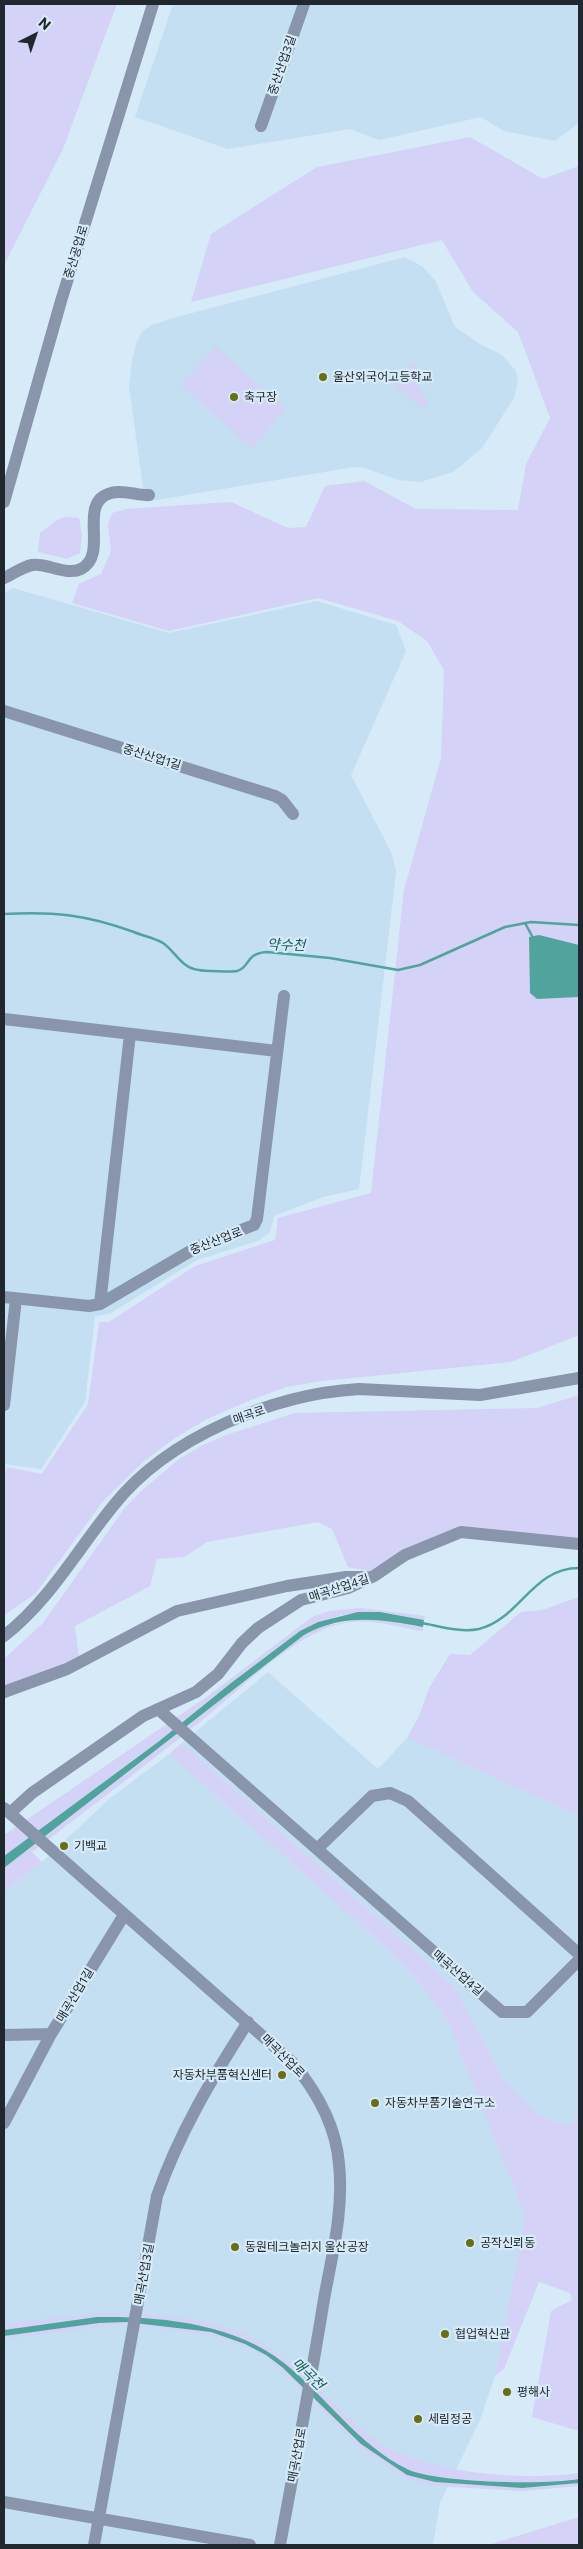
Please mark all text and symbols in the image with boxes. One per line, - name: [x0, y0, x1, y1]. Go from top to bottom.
- north arrow: [10, 10, 60, 60]
- text: N: [36, 13, 55, 33]
- street label: 중산산업3길: [265, 33, 299, 97]
- street label: 중산공업로: [61, 224, 91, 280]
- place label: 울산외국어고등학교: [333, 370, 432, 384]
- marker: 울산외국어고등학교: [317, 371, 329, 383]
- place label: 축구장: [244, 390, 277, 404]
- marker: 축구장: [228, 391, 240, 403]
- street label: 중산산업1길: [121, 741, 183, 773]
- water label: 약수천: [266, 936, 306, 954]
- street label: 중산산업로: [188, 1224, 244, 1258]
- street label: 매곡로: [231, 1403, 267, 1427]
- street label: 매곡산업4길: [307, 1572, 371, 1604]
- place label: 기백교: [74, 1839, 107, 1853]
- marker: 기백교: [58, 1840, 70, 1852]
- street label: 매곡산업4길: [430, 1947, 486, 1999]
- street label: 매곡산업1길: [53, 1965, 97, 2025]
- street label: 매곡산업로: [258, 2031, 308, 2081]
- place label: 자동차부품혁신센터: [173, 2068, 272, 2082]
- marker: 자동차부품혁신센터: [276, 2069, 288, 2081]
- place label: 자동차부품기술연구소: [385, 2096, 495, 2110]
- marker: 자동차부품기술연구소: [369, 2097, 381, 2109]
- place label: 공작신뢰동: [480, 2236, 535, 2250]
- marker: 공작신뢰동: [464, 2237, 476, 2249]
- place label: 동원테크놀러지 울산공장: [245, 2240, 369, 2254]
- marker: 동원테크놀러지 울산공장: [229, 2241, 241, 2253]
- street label: 매곡산업3길: [132, 2242, 156, 2306]
- place label: 협업혁신관: [455, 2327, 510, 2341]
- marker: 협업혁신관: [439, 2328, 451, 2340]
- water label: 매곡천: [288, 2355, 328, 2393]
- place label: 평해사: [517, 2385, 550, 2399]
- marker: 평해사: [501, 2386, 513, 2398]
- place label: 세림정공: [428, 2412, 472, 2426]
- marker: 세림정공: [412, 2413, 424, 2425]
- street label: 매곡산업로: [285, 2427, 309, 2483]

